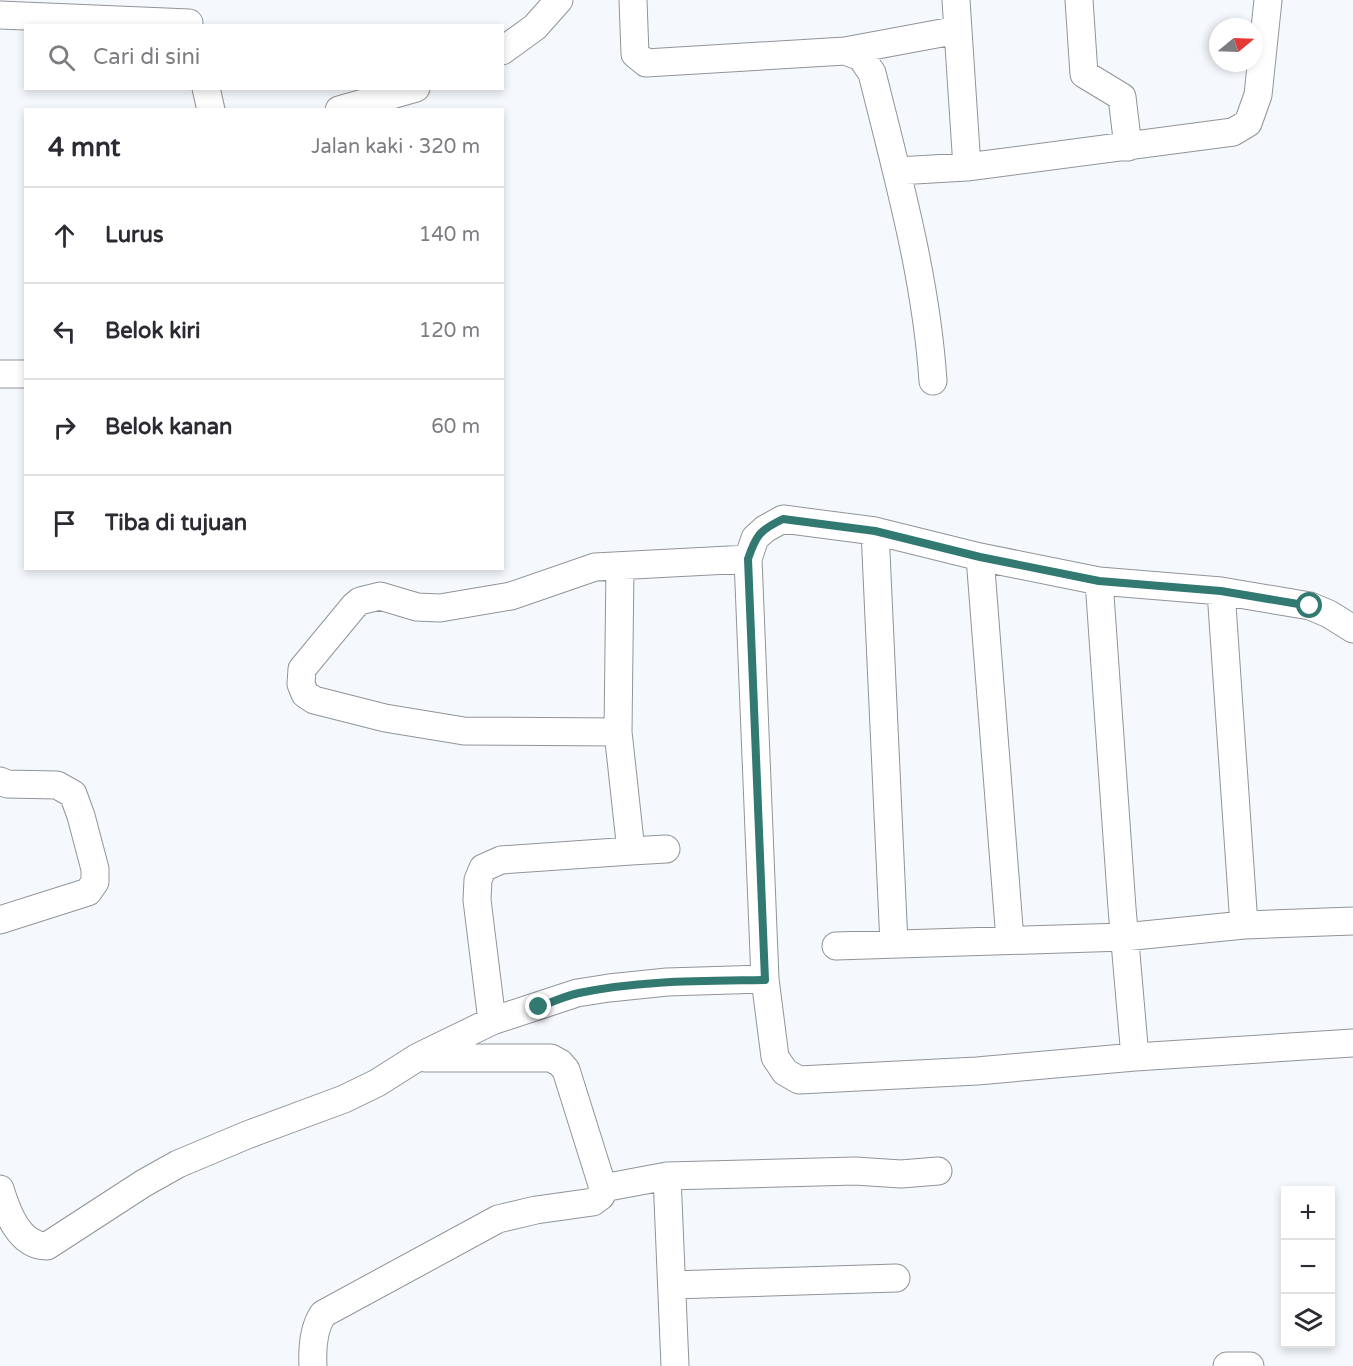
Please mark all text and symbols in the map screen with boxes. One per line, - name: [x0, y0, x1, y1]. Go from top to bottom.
- north arrow: [1209, 18, 1263, 72]
- search box: [24, 24, 504, 90]
- icon: search: [45, 41, 78, 74]
- text: Cari di sini: [93, 44, 200, 70]
- text: 4 mnt: [48, 132, 120, 163]
- text: Jalan kaki · 320 m: [311, 135, 480, 159]
- icon: ahead: [48, 219, 81, 252]
- text: Lurus: [105, 222, 163, 248]
- text: 140 m: [419, 223, 480, 247]
- icon: left: [48, 315, 81, 348]
- text: Belok kiri: [105, 318, 201, 344]
- text: 120 m: [419, 319, 480, 343]
- icon: right: [48, 411, 81, 444]
- text: Belok kanan: [105, 414, 232, 440]
- text: 60 m: [431, 415, 480, 439]
- icon: arrive: [48, 507, 81, 540]
- text: Tiba di tujuan: [105, 510, 247, 536]
- route start: [1296, 592, 1322, 618]
- route end: [525, 993, 551, 1019]
- map controls: [1281, 1186, 1335, 1348]
- button: +: [1281, 1186, 1335, 1240]
- button: −: [1281, 1240, 1335, 1294]
- button: layers: [1281, 1294, 1335, 1348]

